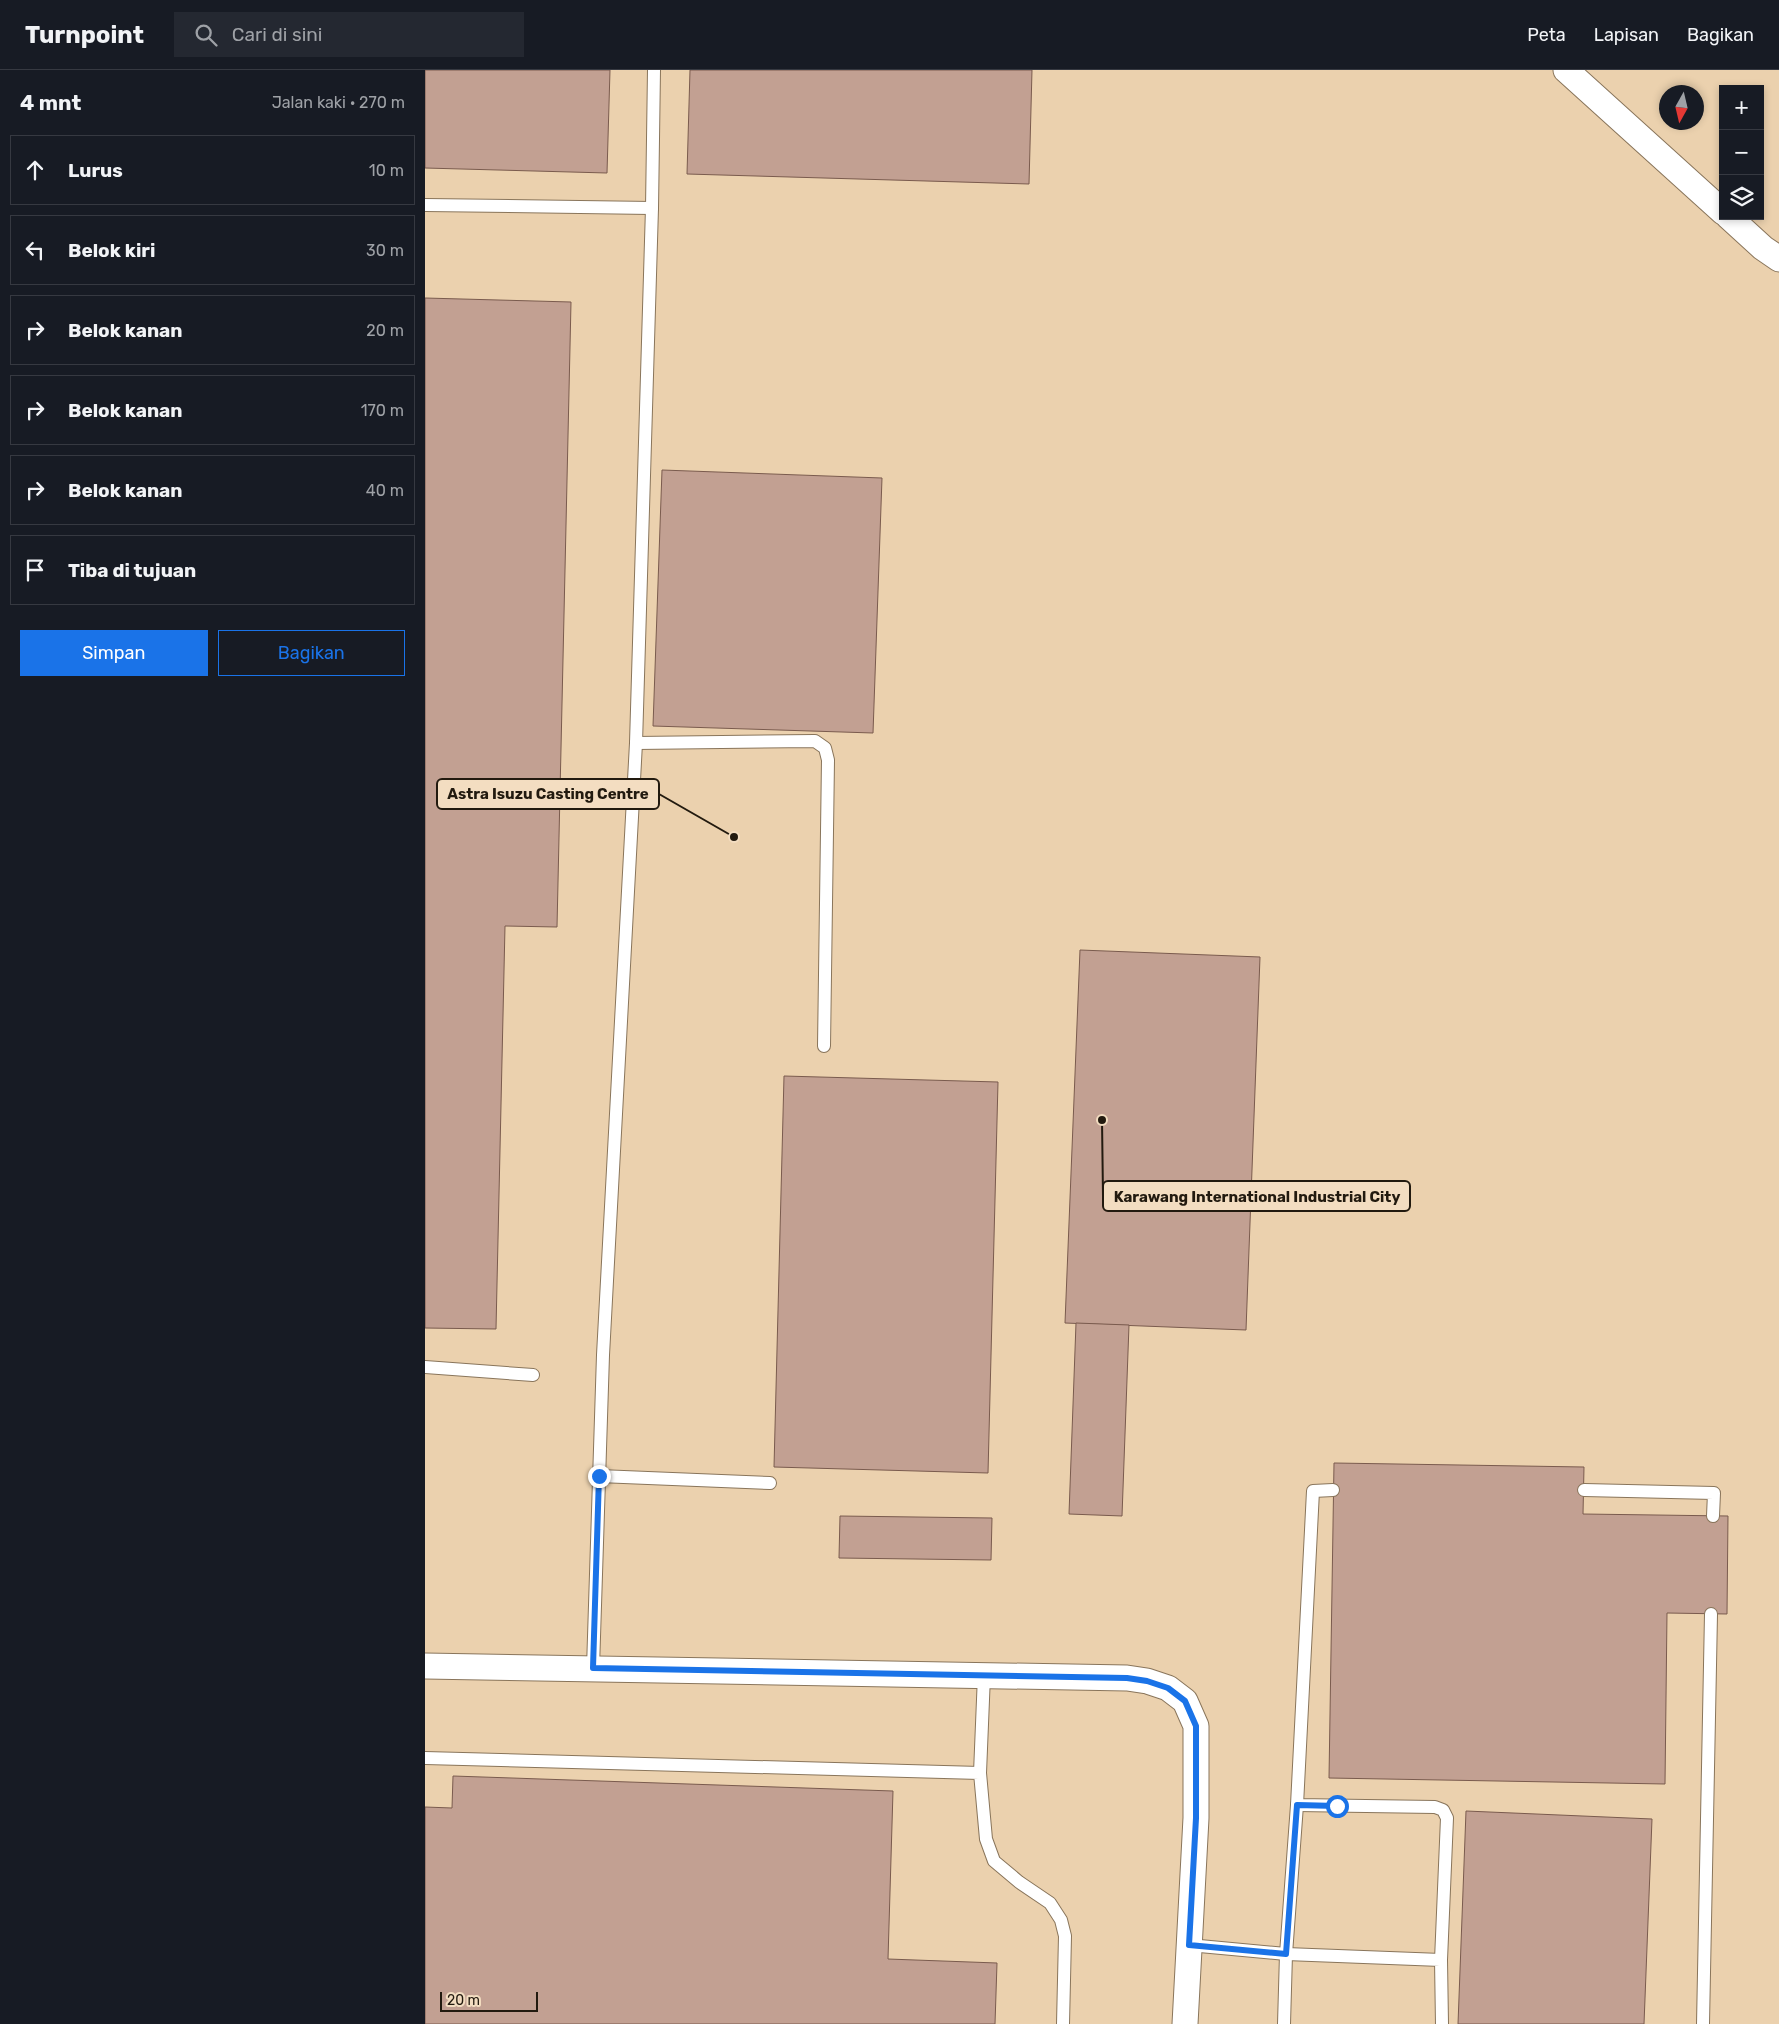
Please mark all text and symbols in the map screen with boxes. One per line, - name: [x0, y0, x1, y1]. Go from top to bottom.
- search box: [174, 12, 524, 57]
- text: Turnpoint: [25, 21, 144, 49]
- icon: search: [192, 21, 220, 49]
- text: Cari di sini: [232, 23, 322, 46]
- text: Peta: [1527, 24, 1566, 46]
- text: Lapisan: [1594, 24, 1659, 46]
- text: Bagikan: [1687, 24, 1754, 46]
- north arrow: [1659, 85, 1704, 130]
- map controls: [1719, 85, 1764, 220]
- button: +: [1719, 85, 1764, 130]
- text: 4 mnt: [20, 90, 81, 115]
- text: Jalan kaki · 270 m: [272, 93, 405, 112]
- button: −: [1719, 130, 1764, 175]
- icon: ahead: [21, 156, 49, 184]
- text: Lurus: [68, 159, 123, 182]
- text: 10 m: [369, 161, 404, 180]
- button: layers: [1719, 175, 1764, 220]
- icon: left: [21, 236, 49, 264]
- text: Belok kiri: [68, 239, 155, 262]
- text: 30 m: [366, 241, 404, 260]
- icon: right: [21, 316, 49, 344]
- text: Belok kanan: [68, 319, 183, 342]
- text: 20 m: [366, 321, 404, 340]
- icon: right: [21, 396, 49, 424]
- text: Belok kanan: [68, 399, 183, 422]
- text: 170 m: [361, 401, 404, 420]
- icon: right: [21, 476, 49, 504]
- text: Belok kanan: [68, 479, 183, 502]
- text: 40 m: [366, 481, 404, 500]
- icon: arrive: [21, 556, 49, 584]
- text: Tiba di tujuan: [68, 559, 196, 582]
- button: Simpan: [20, 630, 208, 676]
- button: Bagikan: [218, 630, 405, 676]
- callout: Astra Isuzu Casting Centre: [437, 779, 659, 809]
- text: Astra Isuzu Casting Centre: [447, 785, 649, 803]
- callout: Karawang International Industrial City: [1103, 1181, 1410, 1211]
- text: Karawang International Industrial City: [1114, 1188, 1400, 1206]
- route end: [588, 1465, 611, 1488]
- route start: [1326, 1795, 1349, 1818]
- scale bar: [440, 1989, 537, 2012]
- text: 20 m: [447, 1992, 480, 2009]

